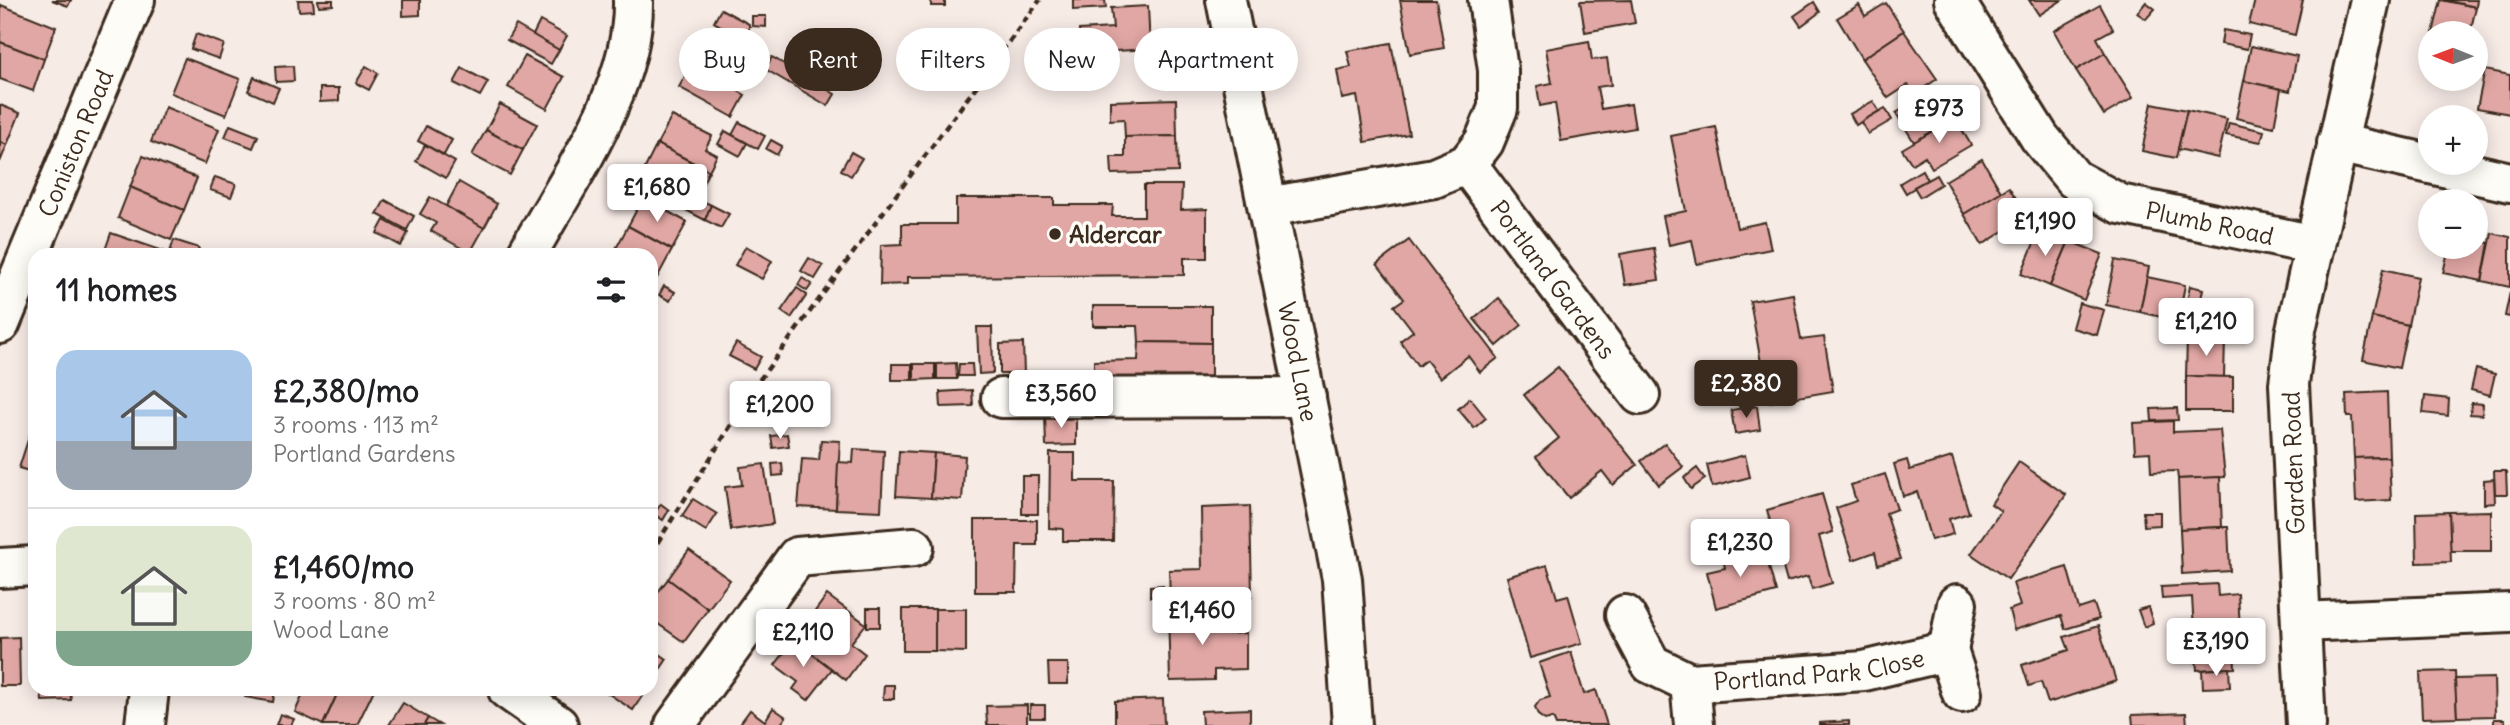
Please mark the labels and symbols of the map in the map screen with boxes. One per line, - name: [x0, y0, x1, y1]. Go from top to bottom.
- north arrow: [2418, 21, 2488, 91]
- street label: Coniston Road: [31, 65, 119, 221]
- pin: £973: [1898, 86, 1980, 145]
- pin: £1,680: [600, 164, 714, 224]
- street label: Portland Gardens: [1484, 194, 1622, 364]
- street label: Plumb Road: [2143, 195, 2277, 251]
- pin: £1,190: [1988, 198, 2102, 258]
- place label: Aldercar: [1069, 219, 1162, 249]
- marker: Aldercar: [1047, 226, 1063, 242]
- pin: £1,210: [2149, 298, 2263, 358]
- street label: Wood Lane: [1272, 299, 1325, 424]
- pin: £2,380: [1689, 360, 1803, 420]
- pin: £3,560: [1004, 370, 1118, 430]
- pin: £1,200: [723, 382, 837, 441]
- street label: Garden Road: [2276, 391, 2310, 535]
- pin: £1,230: [1683, 520, 1797, 579]
- pin: £1,460: [1145, 588, 1259, 647]
- pin: £2,110: [746, 610, 860, 669]
- pin: £3,190: [2159, 618, 2273, 678]
- street label: Portland Park Close: [1713, 642, 1927, 696]

